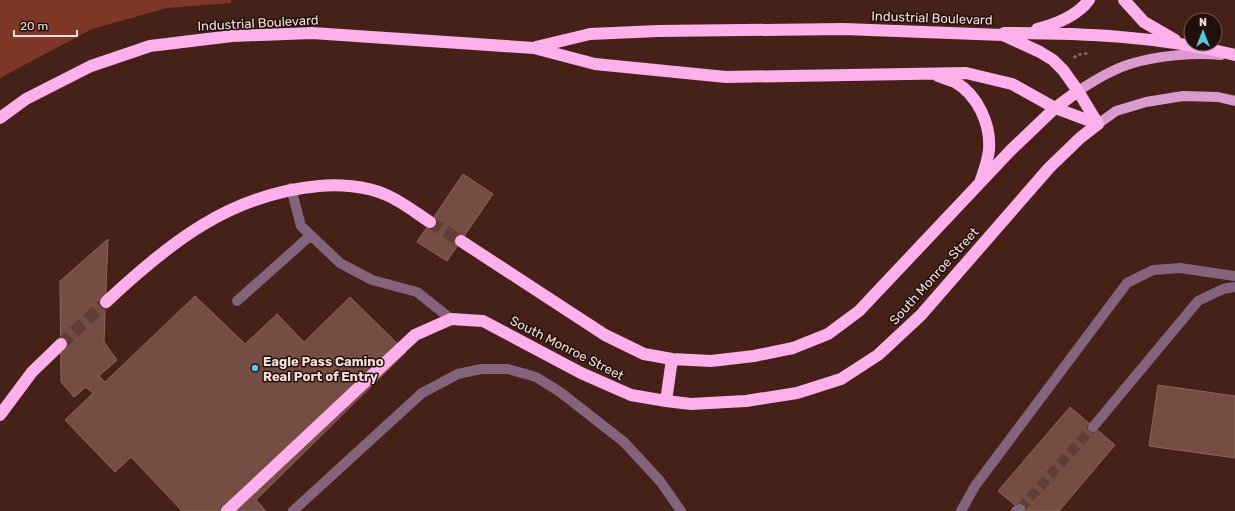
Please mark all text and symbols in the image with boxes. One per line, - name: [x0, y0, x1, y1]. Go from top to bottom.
- street label: Industrial Boulevard: [871, 8, 993, 28]
- scale bar: [14, 12, 77, 38]
- street label: Industrial Boulevard: [197, 12, 319, 34]
- north arrow: [1183, 12, 1223, 52]
- text: N: [1199, 16, 1207, 29]
- text: 20 m: [20, 19, 48, 33]
- street label: South Monroe Street: [886, 224, 982, 328]
- street label: South Monroe Street: [508, 313, 626, 383]
- place label: Eagle Pass Camino Real Port of Entry: [263, 354, 384, 384]
- marker: Eagle Pass Camino Real Port of Entry: [250, 363, 260, 373]

